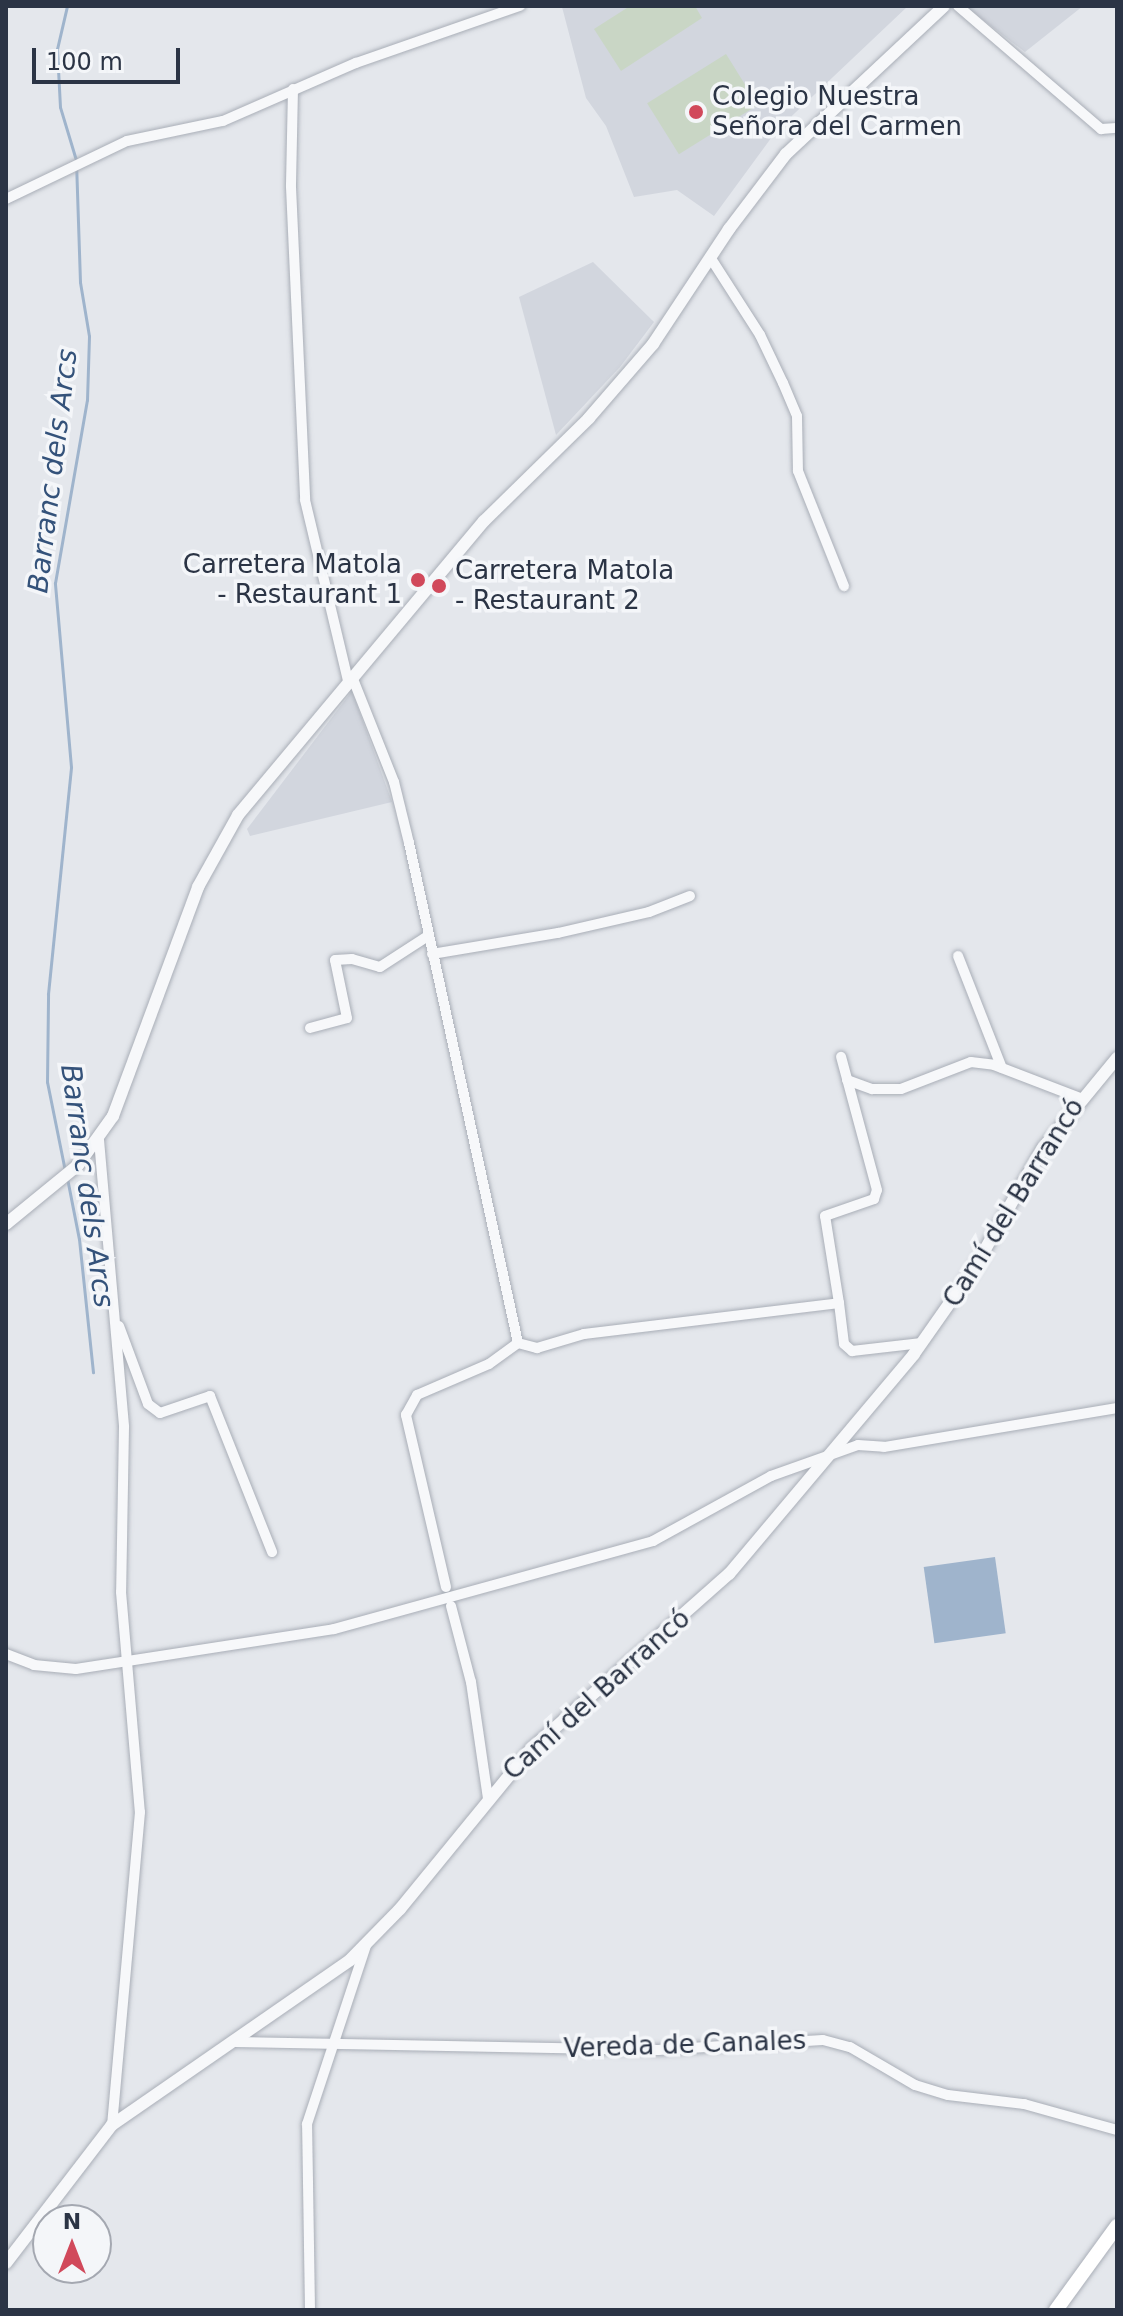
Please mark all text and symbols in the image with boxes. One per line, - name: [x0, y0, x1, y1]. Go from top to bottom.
- scale bar: [36, 32, 184, 82]
- text: 100 m: [46, 48, 123, 76]
- place label: Colegio Nuestra Señora del Carmen: [712, 81, 962, 142]
- marker: Colegio Nuestra Señora del Carmen: [687, 103, 705, 121]
- water label: Barranc dels Arcs: [21, 347, 85, 595]
- place label: Carretera Matola - Restaurant 1: [183, 549, 402, 610]
- place label: Carretera Matola - Restaurant 2: [455, 555, 674, 616]
- marker: Carretera Matola - Restaurant 1: [409, 571, 427, 589]
- marker: Carretera Matola - Restaurant 2: [430, 577, 448, 595]
- water label: Barranc dels Arcs: [53, 1062, 121, 1310]
- street label: Camí del Barrancó: [937, 1093, 1091, 1313]
- street label: Camí del Barrancó: [497, 1603, 697, 1787]
- street label: Vereda de Canales: [563, 2025, 807, 2065]
- north arrow: [32, 2204, 112, 2284]
- text: N: [63, 2209, 81, 2234]

